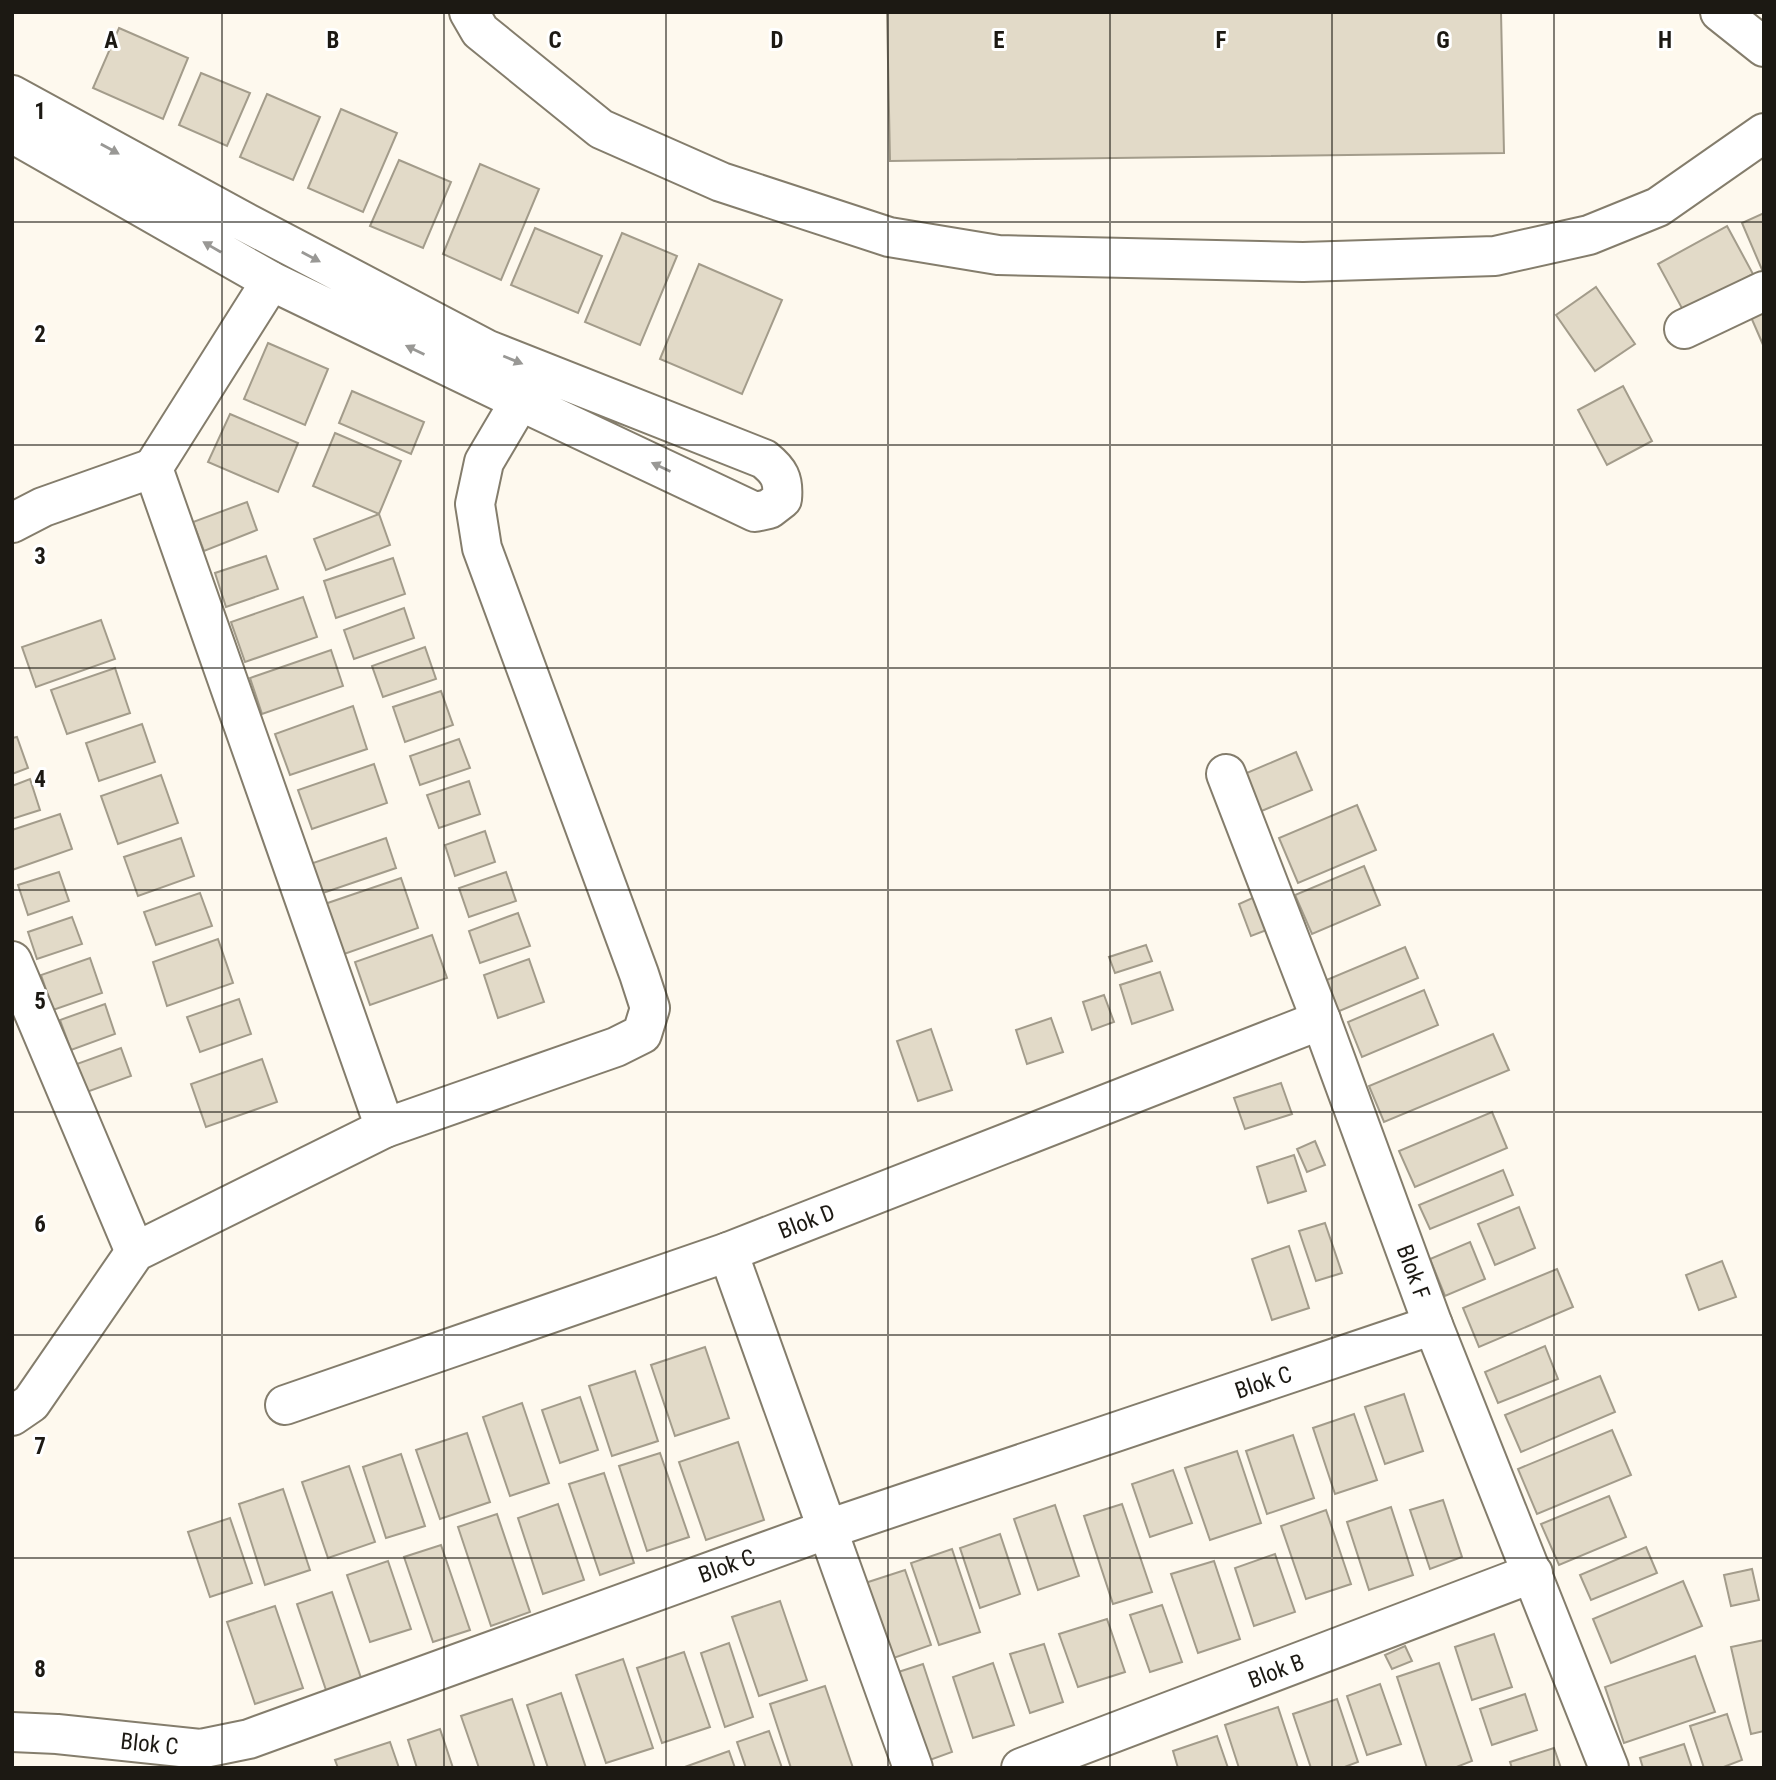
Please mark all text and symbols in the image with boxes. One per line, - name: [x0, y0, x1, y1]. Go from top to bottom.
- text: A: [104, 27, 118, 54]
- text: B: [327, 27, 339, 54]
- text: C: [548, 27, 562, 54]
- text: D: [771, 27, 784, 54]
- text: E: [993, 27, 1005, 54]
- text: F: [1216, 27, 1227, 54]
- text: G: [1436, 27, 1450, 54]
- text: H: [1658, 27, 1672, 54]
- text: 1: [34, 98, 46, 125]
- one-way arrow: [101, 143, 120, 155]
- one-way arrow: [202, 241, 222, 253]
- one-way arrow: [301, 251, 321, 262]
- text: 2: [34, 321, 46, 348]
- one-way arrow: [405, 345, 425, 356]
- one-way arrow: [503, 354, 524, 365]
- one-way arrow: [651, 461, 671, 473]
- text: 3: [34, 543, 46, 570]
- text: 4: [34, 766, 46, 793]
- text: 5: [34, 988, 46, 1015]
- street label: Blok D: [775, 1199, 839, 1245]
- text: 6: [34, 1211, 46, 1238]
- street label: Blok F: [1391, 1241, 1435, 1303]
- street label: Blok C: [1232, 1361, 1295, 1405]
- text: 7: [34, 1433, 46, 1460]
- street label: Blok C: [695, 1544, 759, 1589]
- street label: Blok B: [1245, 1648, 1308, 1694]
- text: 8: [34, 1656, 46, 1683]
- street label: Blok C: [119, 1728, 180, 1761]

